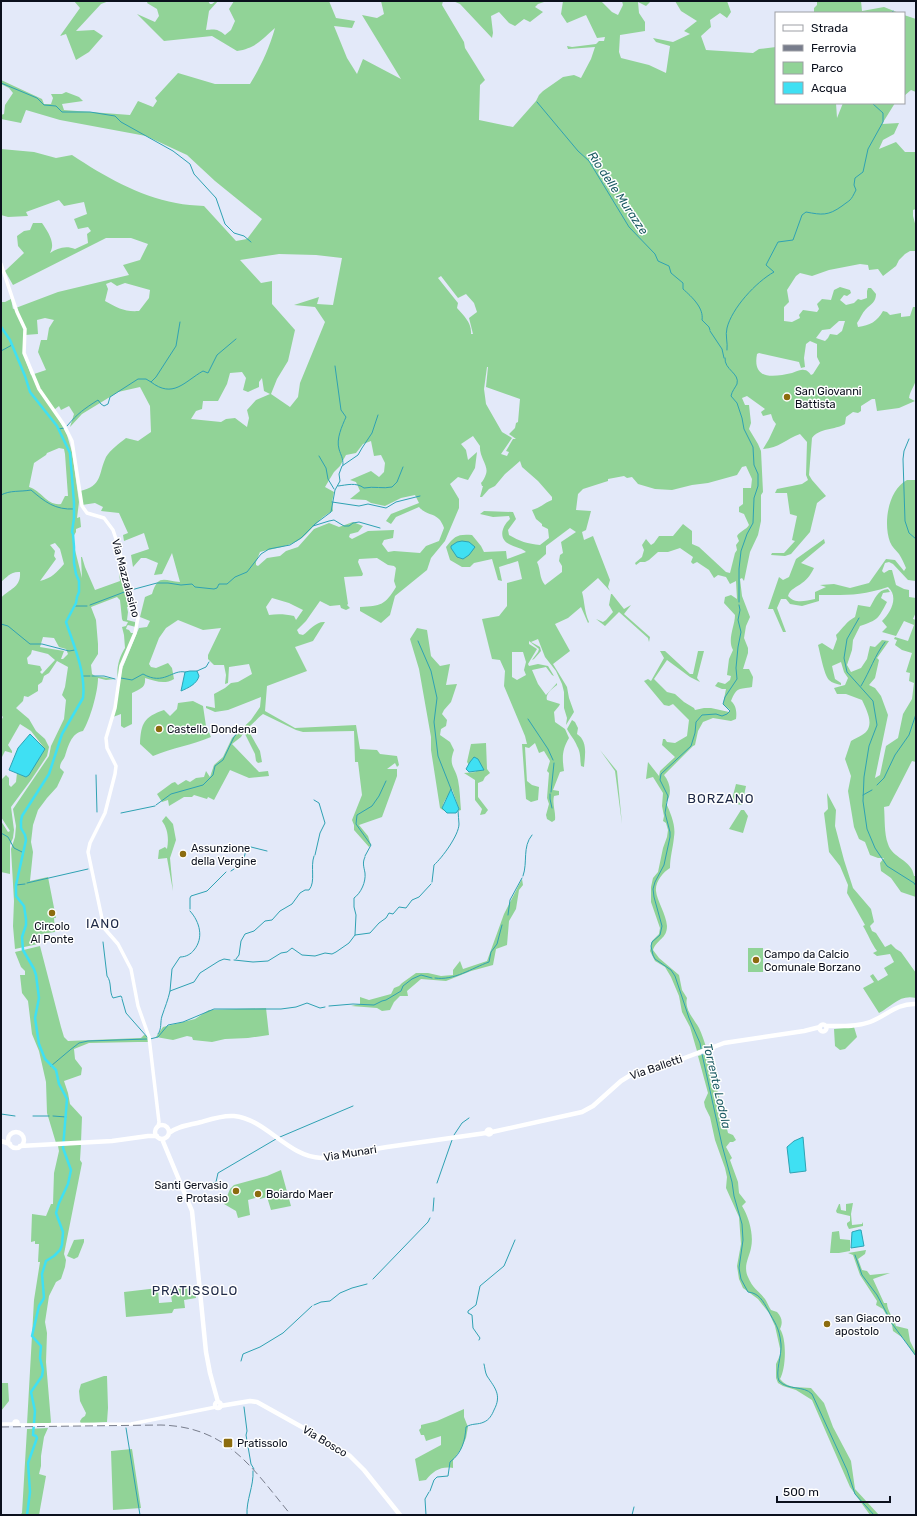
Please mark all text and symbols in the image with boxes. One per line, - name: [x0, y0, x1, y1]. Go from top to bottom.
- legend: [775, 12, 905, 104]
- text: Strada: [811, 21, 848, 35]
- text: Ferrovia: [811, 41, 856, 55]
- text: Parco: [811, 61, 843, 75]
- text: Acqua: [811, 81, 847, 95]
- water label: Rio delle Murazze: [585, 149, 651, 237]
- place label: San Giovanni Battista: [795, 385, 861, 411]
- marker: San Giovanni Battista: [782, 392, 792, 402]
- street label: Via Mazzalasino: [109, 537, 142, 619]
- place label: Castello Dondena: [167, 723, 257, 736]
- marker: Castello Dondena: [154, 724, 164, 734]
- district label: BORZANO: [687, 791, 755, 806]
- place label: Assunzione della Vergine: [191, 842, 256, 868]
- marker: Assunzione della Vergine: [178, 849, 188, 859]
- marker: Circolo Al Ponte: [47, 908, 57, 918]
- district label: IANO: [86, 916, 120, 931]
- place label: Circolo Al Ponte: [30, 920, 74, 946]
- place label: Campo da Calcio Comunale Borzano: [764, 948, 861, 974]
- marker: Campo da Calcio Comunale Borzano: [751, 955, 761, 965]
- water label: Torrente Lodola: [700, 1042, 734, 1130]
- street label: Via Balletti: [628, 1052, 684, 1083]
- street label: Via Munari: [323, 1143, 378, 1164]
- place label: Santi Gervasio e Protasio: [154, 1179, 228, 1205]
- marker: Santi Gervasio e Protasio: [231, 1186, 241, 1196]
- place label: Boiardo Maer: [266, 1188, 334, 1201]
- marker: Boiardo Maer: [253, 1189, 263, 1199]
- district label: PRATISSOLO: [152, 1283, 238, 1298]
- place label: san Giacomo apostolo: [835, 1312, 901, 1338]
- marker: san Giacomo apostolo: [822, 1319, 832, 1329]
- street label: Via Bosco: [300, 1423, 350, 1460]
- marker: Pratissolo: [222, 1437, 234, 1449]
- place label: Pratissolo: [237, 1437, 288, 1450]
- scale bar: [777, 1478, 890, 1504]
- text: 500 m: [783, 1485, 819, 1499]

